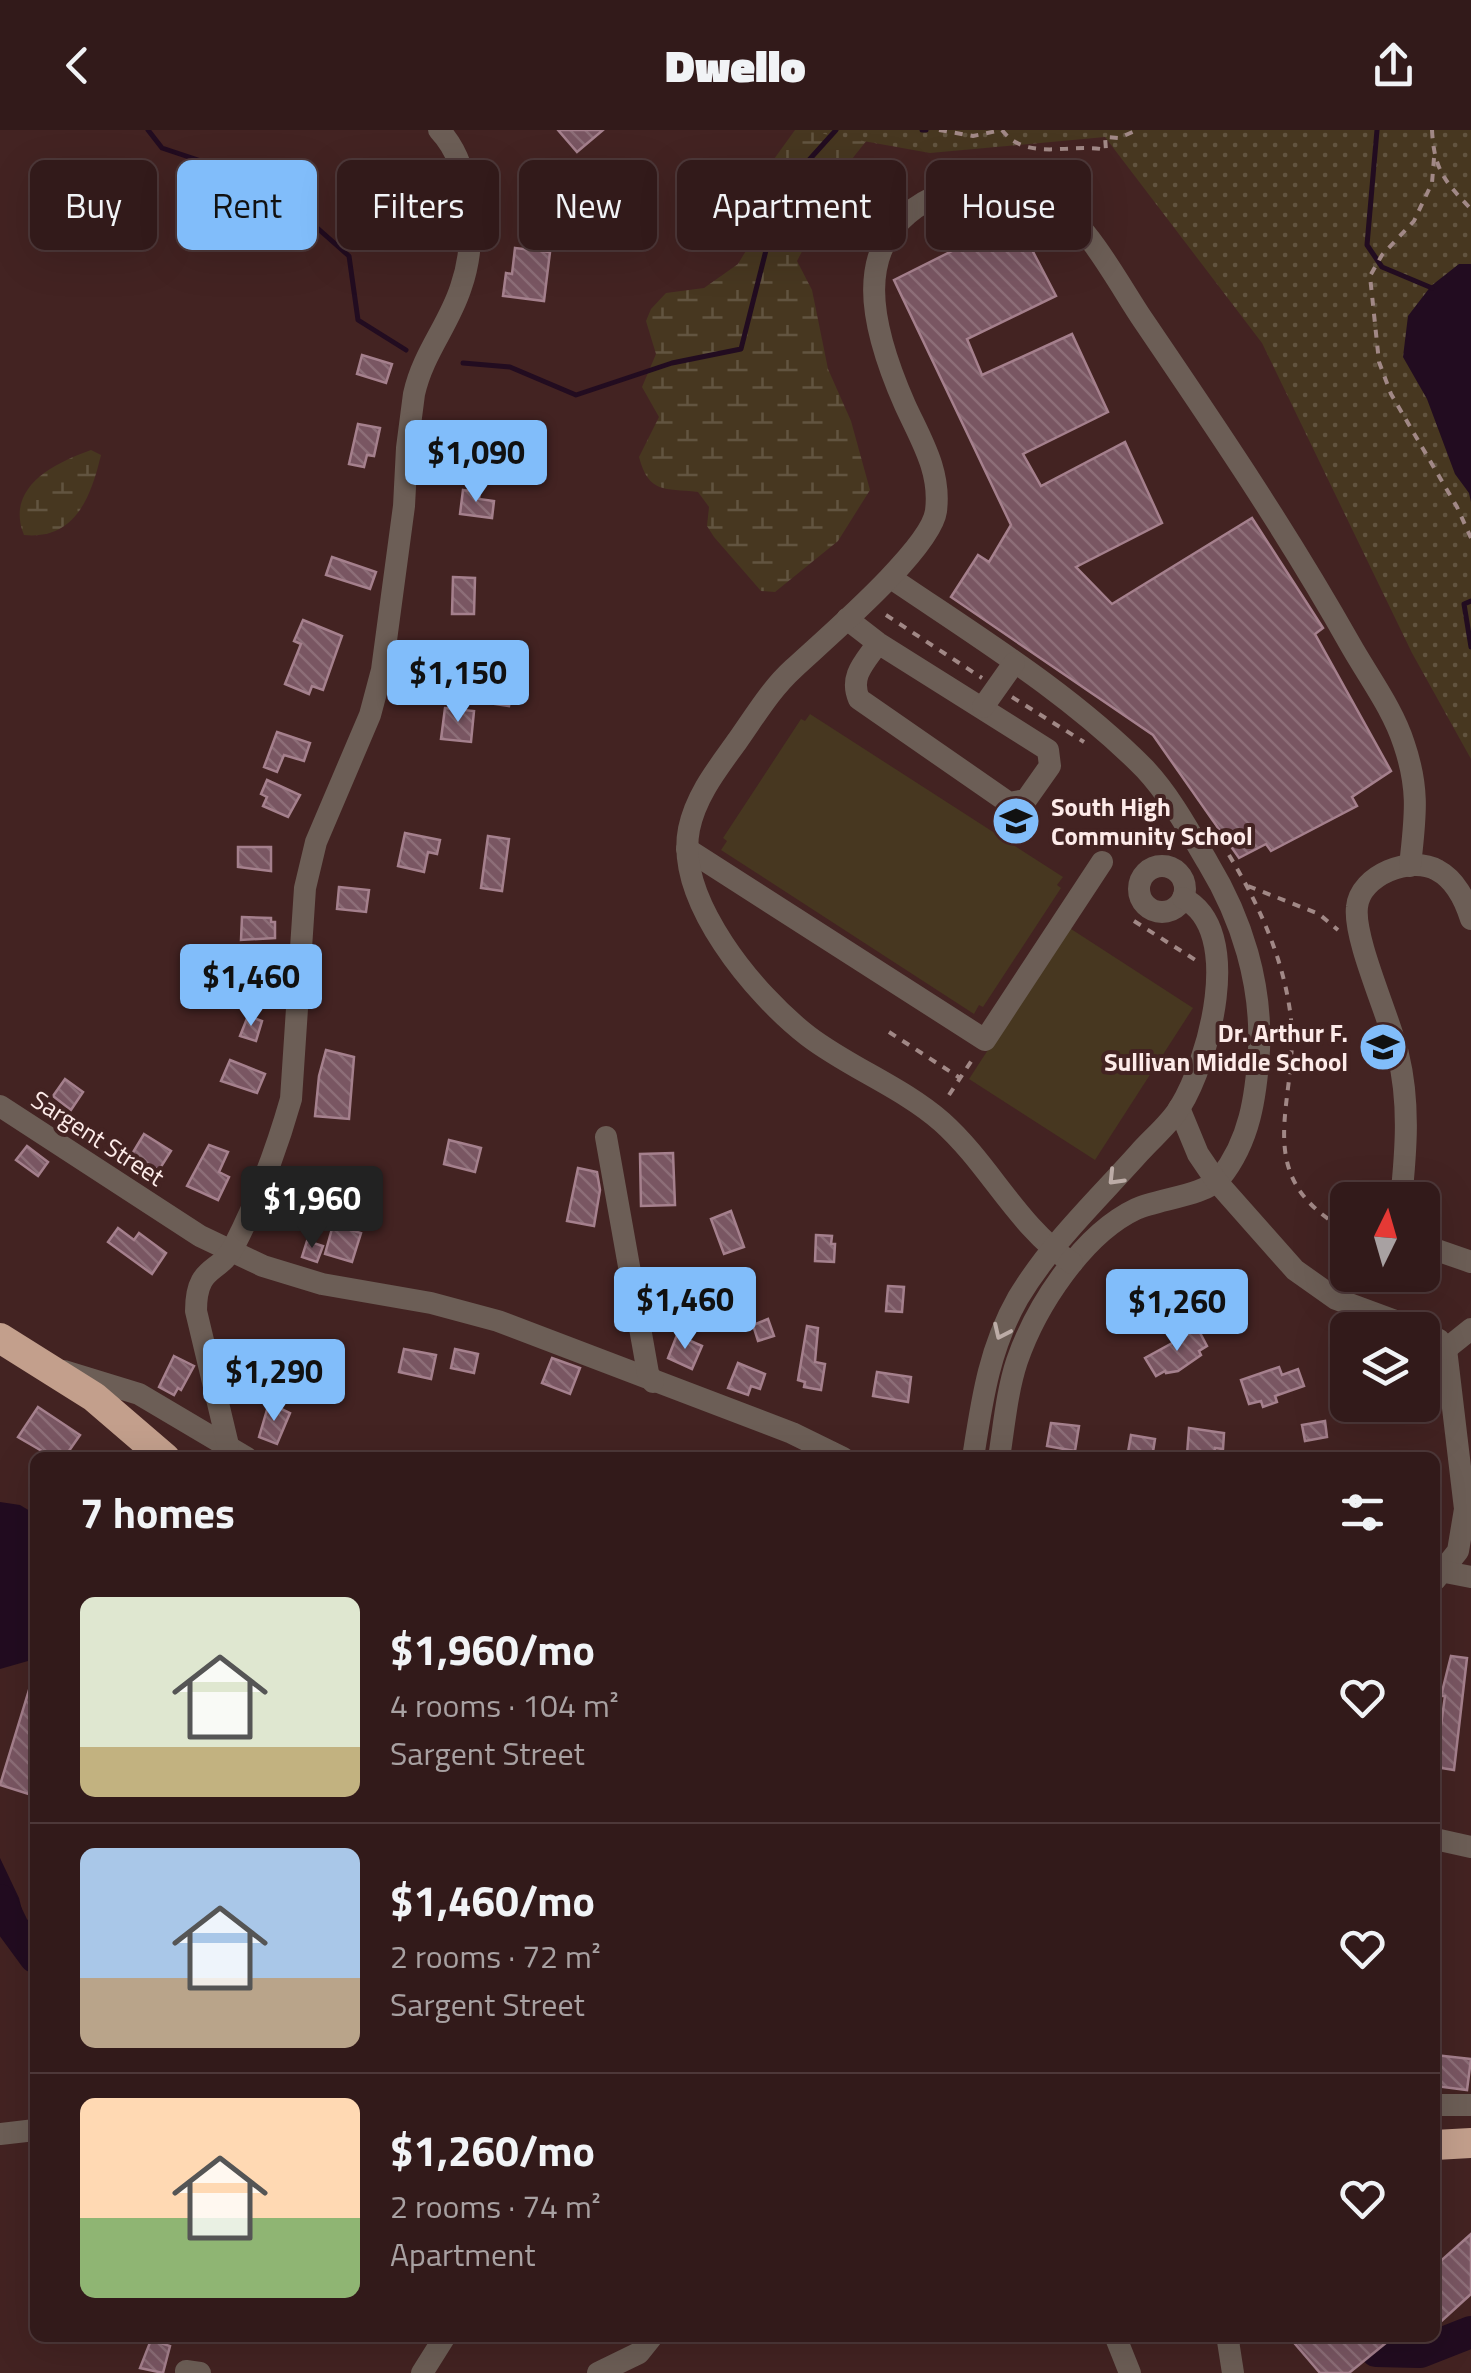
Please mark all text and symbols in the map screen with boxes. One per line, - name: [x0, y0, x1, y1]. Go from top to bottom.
- text: Dwello: [665, 31, 806, 99]
- icon: back: [50, 38, 105, 93]
- icon: share: [1366, 38, 1421, 93]
- chip: Buy: [30, 160, 157, 250]
- chip: Rent: [177, 160, 317, 250]
- chip: Filters: [337, 160, 499, 250]
- chip: New: [519, 160, 657, 250]
- chip: Apartment: [677, 160, 906, 250]
- chip: House: [926, 160, 1091, 250]
- pin: $1,090: [395, 420, 557, 505]
- text: $1,090: [427, 428, 525, 476]
- pin: $1,150: [377, 640, 539, 725]
- text: $1,150: [409, 648, 507, 696]
- place label: South High Community School: [1051, 788, 1253, 855]
- school or university icon: South High Community School: [990, 795, 1042, 847]
- pin: $1,460: [170, 944, 332, 1029]
- text: $1,460: [202, 952, 300, 1000]
- place label: Dr. Arthur F. Sullivan Middle School: [1104, 1014, 1348, 1081]
- school or university icon: Dr. Arthur F. Sullivan Middle School: [1357, 1021, 1409, 1073]
- street label: Sargent Street: [24, 1081, 172, 1195]
- pin: $1,960: [231, 1166, 393, 1251]
- one-way arrow: [1109, 1167, 1127, 1185]
- text: $1,960: [263, 1174, 361, 1222]
- north arrow: [1330, 1182, 1440, 1292]
- map controls: [1330, 1182, 1440, 1422]
- pin: $1,460: [604, 1267, 766, 1352]
- pin: $1,260: [1096, 1269, 1258, 1354]
- text: $1,460: [636, 1275, 734, 1323]
- text: $1,260: [1128, 1277, 1226, 1325]
- button: layers: [1330, 1312, 1440, 1422]
- one-way arrow: [994, 1322, 1014, 1340]
- pin: $1,290: [193, 1339, 355, 1424]
- text: $1,290: [225, 1347, 323, 1395]
- text: 7 homes: [80, 1480, 235, 1544]
- icon: filters: [1335, 1485, 1390, 1540]
- text: $1,960/mo: [390, 1617, 595, 1681]
- icon: home: [160, 1637, 280, 1757]
- icon: heart: [1335, 1670, 1390, 1725]
- text: 4 rooms · 104 m²: [390, 1681, 619, 1729]
- text: Sargent Street: [390, 1729, 585, 1777]
- text: $1,460/mo: [390, 1868, 595, 1932]
- icon: home: [160, 1888, 280, 2008]
- icon: heart: [1335, 1921, 1390, 1976]
- text: 2 rooms · 72 m²: [390, 1932, 601, 1980]
- text: Sargent Street: [390, 1980, 585, 2028]
- text: $1,260/mo: [390, 2118, 595, 2182]
- icon: home: [160, 2138, 280, 2258]
- icon: heart: [1335, 2171, 1390, 2226]
- text: 2 rooms · 74 m²: [390, 2182, 601, 2230]
- text: Apartment: [390, 2230, 536, 2278]

